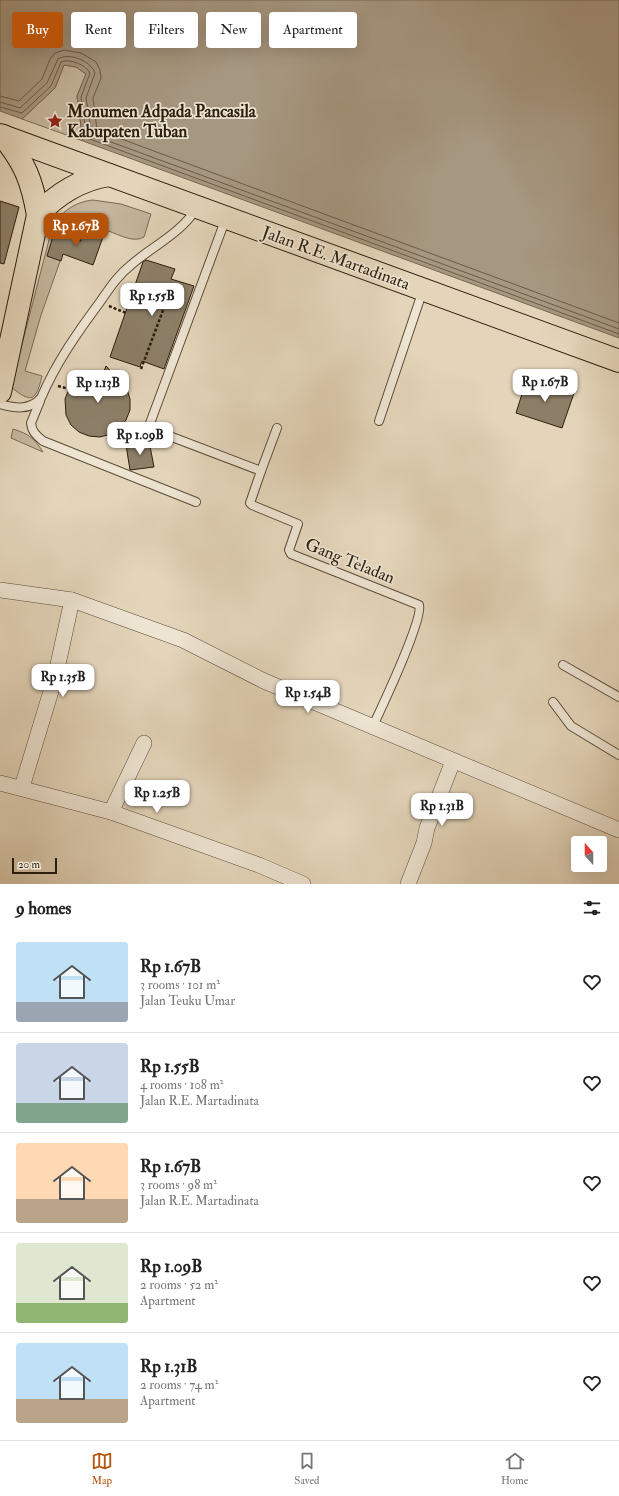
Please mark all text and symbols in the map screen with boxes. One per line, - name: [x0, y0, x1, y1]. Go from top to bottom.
- chip: Buy: [12, 12, 63, 48]
- chip: Rent: [71, 12, 126, 48]
- chip: Filters: [134, 12, 198, 48]
- chip: New: [206, 12, 261, 48]
- chip: Apartment: [269, 12, 357, 48]
- place label: Monumen Adpada Pancasila Kabupaten Tuban: [66, 101, 257, 143]
- place icon: Monumen Adpada Pancasila Kabupaten Tuban: [46, 112, 64, 130]
- pin: Rp 1.67B: [35, 213, 117, 247]
- text: Rp 1.67B: [53, 218, 99, 234]
- street label: Jalan R.E. Martadinata: [258, 221, 414, 296]
- pin: Rp 1.55B: [111, 283, 193, 317]
- text: Rp 1.55B: [129, 288, 175, 304]
- pin: Rp 1.67B: [504, 369, 586, 403]
- pin: Rp 1.13B: [57, 370, 139, 404]
- text: Rp 1.67B: [522, 374, 568, 390]
- text: Rp 1.13B: [76, 375, 120, 391]
- pin: Rp 1.09B: [99, 422, 181, 456]
- text: Rp 1.09B: [116, 427, 164, 443]
- street label: Gang Teladan: [302, 533, 398, 589]
- pin: Rp 1.35B: [22, 664, 104, 698]
- text: Rp 1.35B: [41, 669, 86, 685]
- pin: Rp 1.54B: [267, 680, 349, 714]
- text: Rp 1.54B: [285, 685, 331, 701]
- pin: Rp 1.25B: [116, 780, 198, 814]
- text: Rp 1.25B: [134, 785, 180, 801]
- pin: Rp 1.31B: [401, 793, 483, 827]
- text: Rp 1.31B: [420, 798, 464, 814]
- north arrow: [571, 836, 607, 872]
- map controls: [571, 836, 607, 872]
- scale bar: [12, 856, 57, 875]
- text: 20 m: [18, 858, 40, 871]
- icon: filters: [581, 897, 603, 919]
- text: 9 homes: [16, 898, 71, 919]
- text: Rp 1.67B: [140, 956, 201, 977]
- icon: home: [48, 958, 96, 1006]
- icon: heart: [581, 971, 603, 993]
- text: 3 rooms · 101 m²: [140, 977, 220, 993]
- text: Jalan Teuku Umar: [140, 993, 235, 1009]
- text: Rp 1.55B: [140, 1056, 200, 1077]
- icon: home: [48, 1059, 96, 1107]
- icon: heart: [581, 1072, 603, 1094]
- text: 4 rooms · 108 m²: [140, 1077, 223, 1093]
- text: Jalan R.E. Martadinata: [140, 1093, 259, 1109]
- text: Rp 1.67B: [140, 1156, 201, 1177]
- icon: home: [48, 1159, 96, 1207]
- icon: heart: [581, 1172, 603, 1194]
- text: 3 rooms · 98 m²: [140, 1177, 217, 1193]
- text: Jalan R.E. Martadinata: [140, 1193, 259, 1209]
- text: Rp 1.09B: [140, 1256, 202, 1277]
- icon: home: [48, 1259, 96, 1307]
- icon: heart: [581, 1272, 603, 1294]
- text: 2 rooms · 52 m²: [140, 1277, 218, 1293]
- text: Apartment: [140, 1293, 196, 1309]
- text: Rp 1.31B: [140, 1356, 197, 1377]
- icon: home: [48, 1359, 96, 1407]
- icon: heart: [581, 1372, 603, 1394]
- text: 2 rooms · 74 m²: [140, 1377, 218, 1393]
- text: Apartment: [140, 1393, 196, 1409]
- tab: Map: [91, 1450, 113, 1487]
- tab: Saved: [294, 1450, 319, 1487]
- tab: Home: [501, 1450, 528, 1487]

